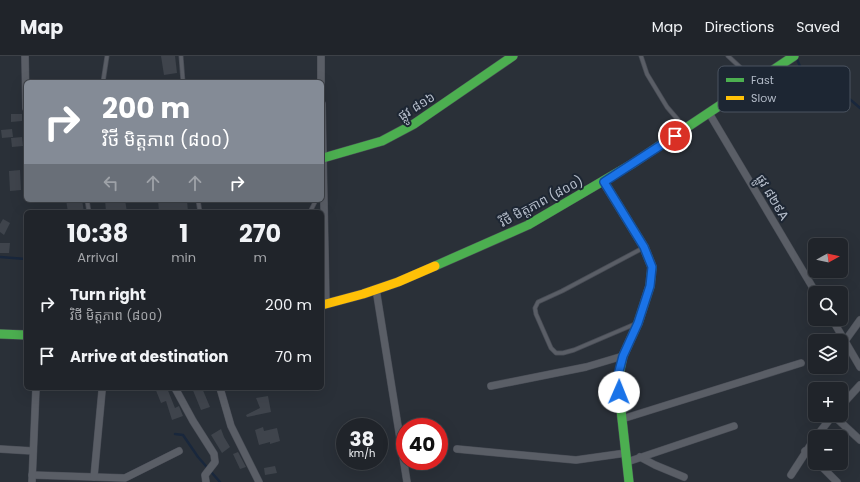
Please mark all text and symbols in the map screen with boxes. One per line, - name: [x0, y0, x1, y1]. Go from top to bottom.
- text: Map: [20, 14, 63, 41]
- text: Map: [652, 17, 683, 37]
- text: Directions: [705, 17, 774, 37]
- text: Saved: [796, 17, 840, 37]
- legend: [718, 66, 850, 112]
- text: Fast: [751, 72, 774, 88]
- street label: ផ្លូវ ៨១៦: [394, 88, 440, 127]
- text: 200 m: [102, 89, 190, 128]
- text: Slow: [751, 90, 776, 106]
- icon: right: [36, 96, 88, 148]
- pin: [658, 119, 692, 153]
- icon: arrive: [664, 125, 686, 147]
- text: វិថី មិត្តភាព (៨០០): [102, 127, 230, 152]
- street label: វិថី មិត្តភាព (៨០០): [495, 171, 587, 232]
- street label: ផ្លូវ ៨២៩A: [750, 171, 794, 225]
- icon: left: [100, 172, 122, 194]
- icon: ahead: [142, 172, 164, 194]
- icon: ahead: [184, 172, 206, 194]
- icon: right: [226, 172, 248, 194]
- text: 10:38: [67, 217, 128, 250]
- text: 1: [179, 217, 188, 250]
- text: 270: [239, 217, 281, 250]
- north arrow: [808, 238, 848, 278]
- map controls: [808, 238, 848, 470]
- text: Arrival: [77, 248, 118, 267]
- text: min: [171, 248, 196, 267]
- text: m: [253, 248, 267, 267]
- text: Turn right: [70, 284, 146, 305]
- button: search: [808, 286, 848, 326]
- icon: right: [36, 293, 58, 315]
- text: 200 m: [265, 294, 312, 315]
- text: វិថី មិត្តភាព (៨០០): [70, 306, 163, 325]
- button: layers: [808, 334, 848, 374]
- icon: arrive: [36, 345, 58, 367]
- text: Arrive at destination: [70, 346, 228, 367]
- text: 70 m: [275, 346, 312, 367]
- position arrow: [598, 371, 640, 413]
- button: +: [808, 382, 848, 422]
- speed limit sign: 40: [396, 418, 448, 470]
- text: 38: [349, 425, 375, 453]
- button: −: [808, 430, 848, 470]
- text: km/h: [349, 446, 375, 461]

